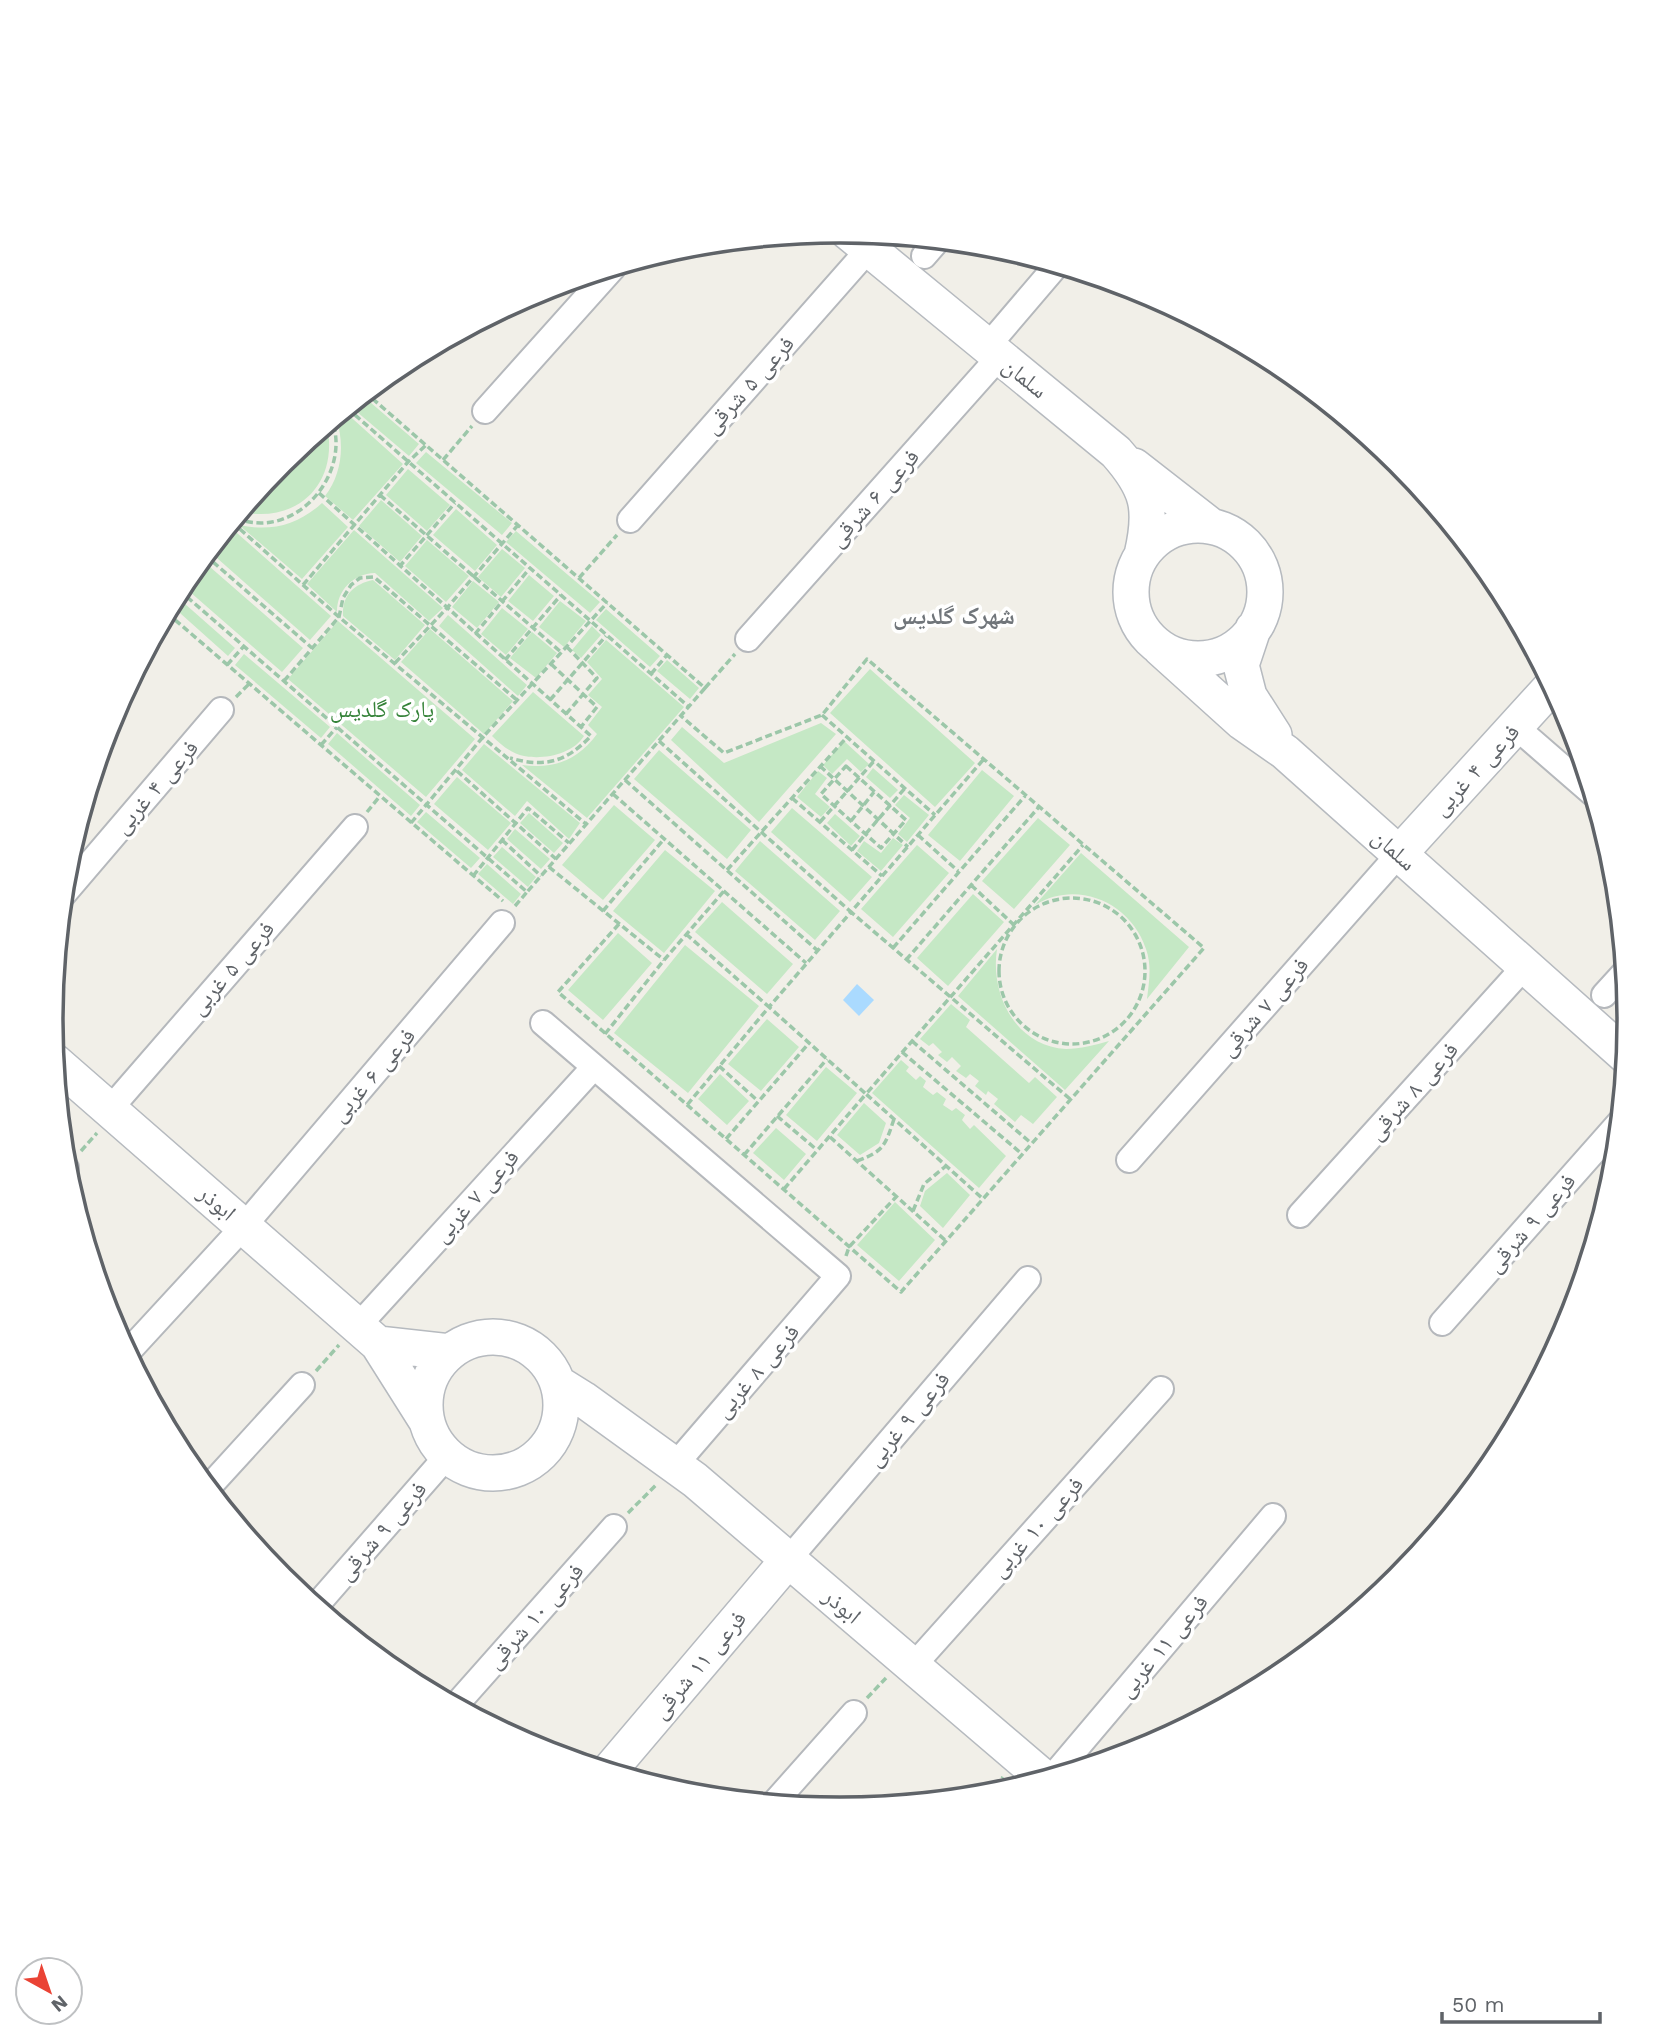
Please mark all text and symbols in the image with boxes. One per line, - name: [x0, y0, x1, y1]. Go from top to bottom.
- street label: فرعی ۵ شرقی: [698, 331, 800, 439]
- street label: سلمان: [997, 352, 1053, 404]
- street label: فرعی ۶ شرقی: [823, 444, 925, 552]
- district label: شهرک گلدیس: [893, 602, 1015, 630]
- park label: پارک گلدیس: [330, 696, 434, 723]
- street label: فرعی ۴ غربی: [1427, 719, 1525, 821]
- street label: فرعی ۴ غربی: [108, 735, 204, 839]
- street label: سلمان: [1367, 823, 1421, 877]
- street label: فرعی ۵ غربی: [184, 916, 280, 1020]
- street label: فرعی ۷ شرقی: [1214, 952, 1314, 1062]
- street label: فرعی ۶ غربی: [325, 1023, 421, 1127]
- street label: فرعی ۸ شرقی: [1362, 1037, 1464, 1145]
- street label: فرعی ۷ غربی: [427, 1144, 525, 1248]
- street label: فرعی ۹ شرقی: [1481, 1168, 1581, 1278]
- street label: ابوذر: [192, 1179, 241, 1227]
- street label: فرعی ۸ غربی: [709, 1319, 805, 1423]
- street label: فرعی ۹ غربی: [861, 1366, 955, 1472]
- street label: فرعی ۱۰ غربی: [985, 1471, 1089, 1583]
- street label: فرعی ۹ شرقی: [332, 1476, 432, 1586]
- street label: فرعی ۱۰ شرقی: [481, 1558, 589, 1674]
- street label: ابوذر: [817, 1582, 866, 1630]
- street label: فرعی ۱۱ غربی: [1112, 1589, 1214, 1703]
- street label: فرعی ۱۱ شرقی: [646, 1606, 752, 1724]
- north arrow: [14, 1956, 84, 2026]
- scale bar: [1442, 1980, 1600, 2024]
- text: N: [47, 1990, 72, 2017]
- text: 50 m: [1452, 1992, 1504, 2017]

